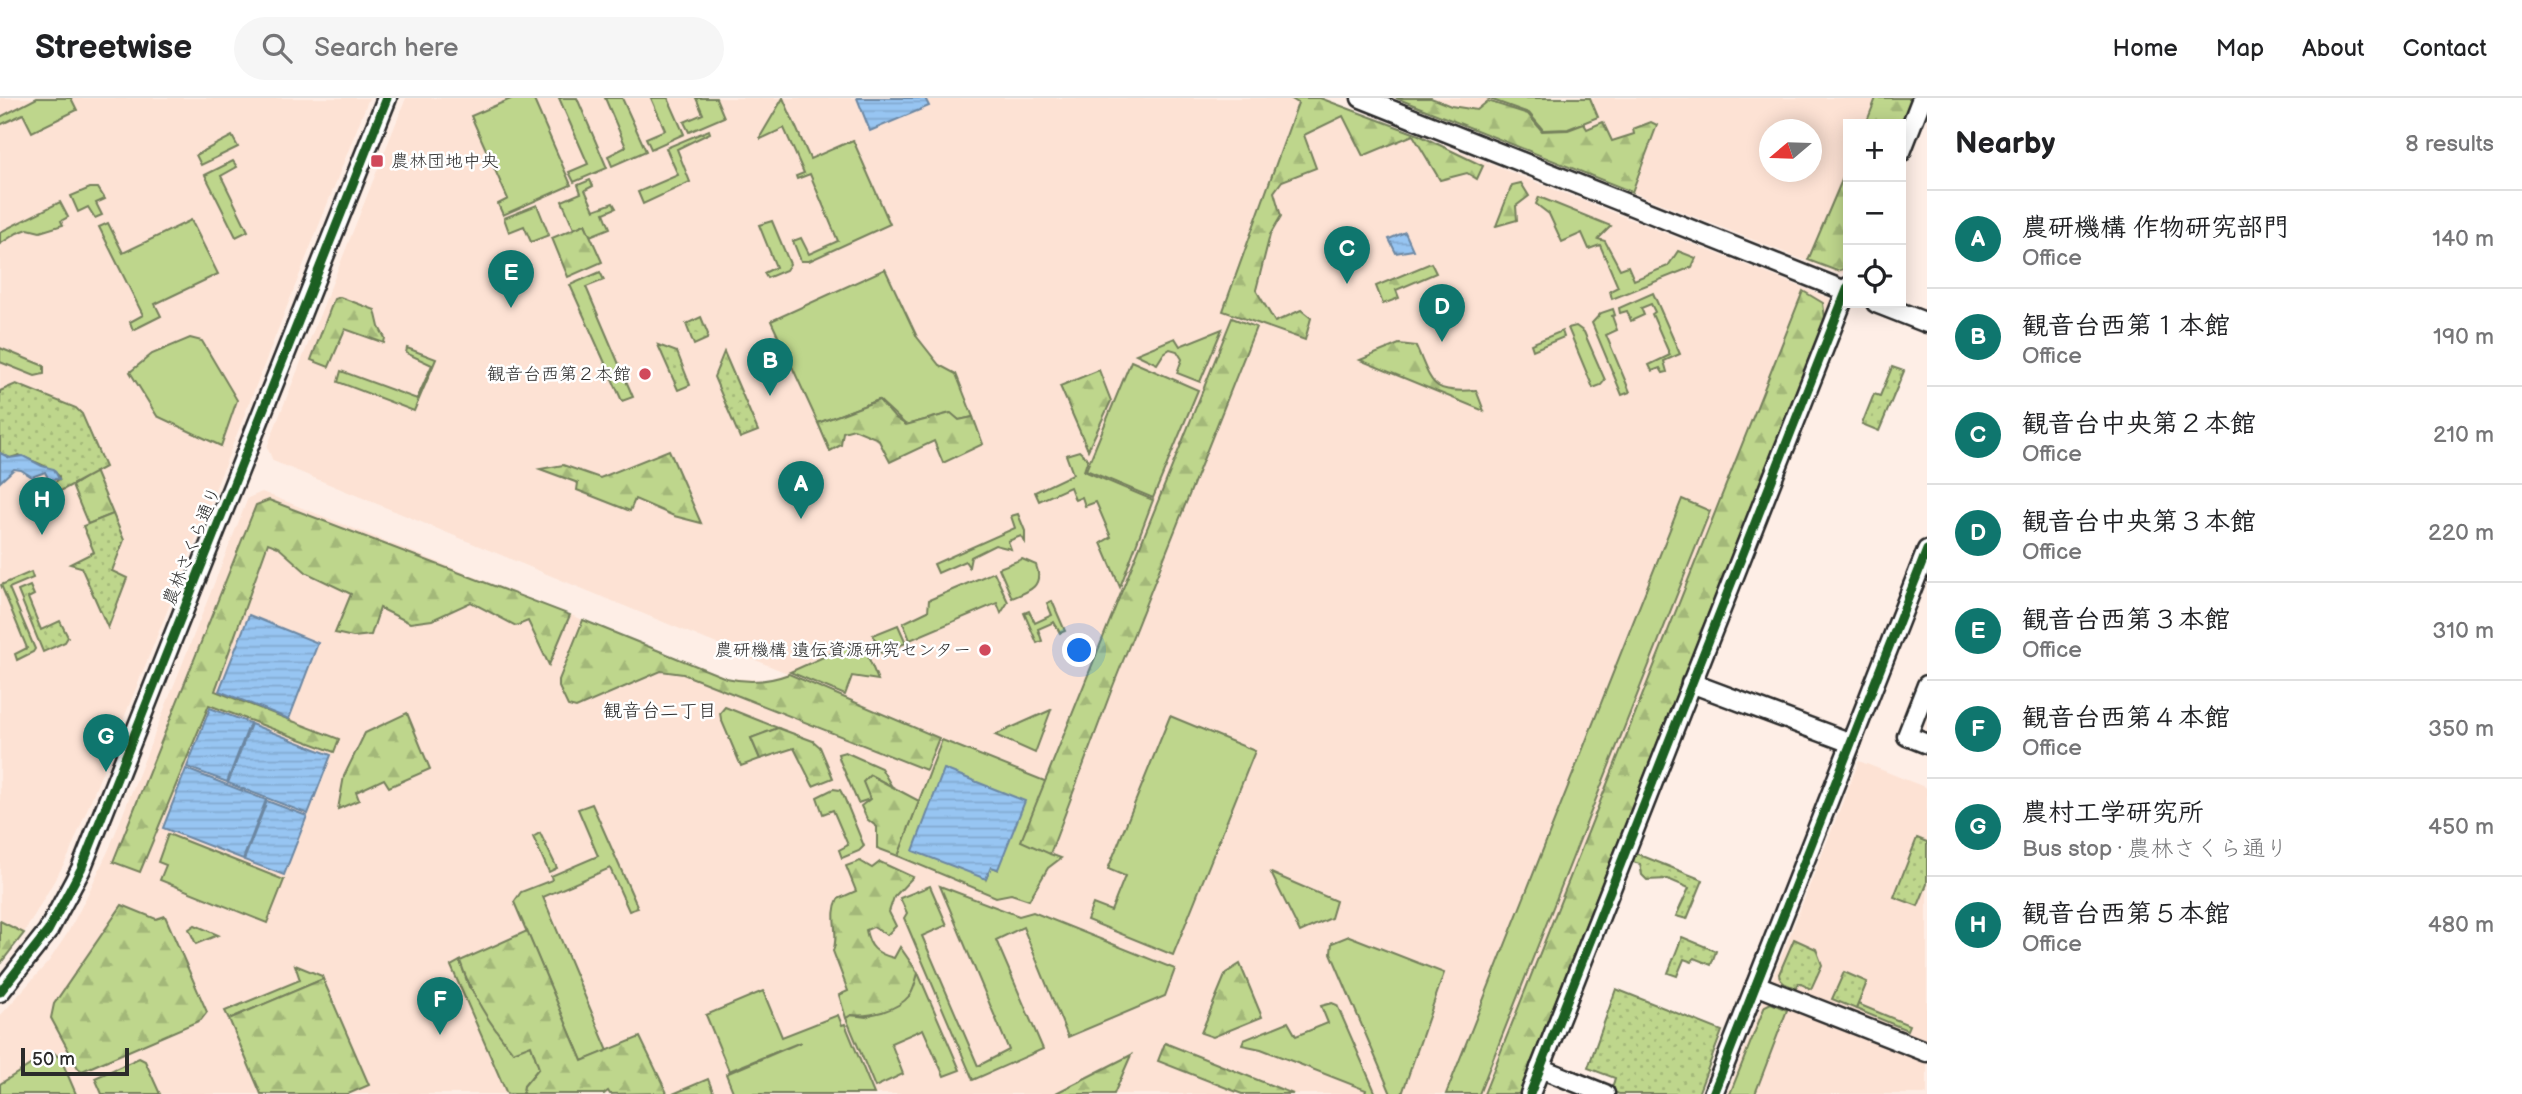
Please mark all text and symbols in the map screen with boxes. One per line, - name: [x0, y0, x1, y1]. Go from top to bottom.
- search box: [234, 17, 724, 80]
- text: Streetwise: [35, 28, 192, 68]
- icon: search: [258, 29, 296, 67]
- text: Search here: [314, 33, 458, 64]
- text: Home: [2113, 34, 2178, 63]
- text: Map: [2216, 34, 2264, 63]
- text: About: [2302, 34, 2364, 63]
- text: Contact: [2402, 34, 2487, 63]
- north arrow: [1759, 119, 1822, 182]
- map controls: [1843, 119, 1906, 308]
- button: +: [1843, 119, 1906, 182]
- text: Nearby: [1955, 126, 2055, 162]
- text: 8 results: [2405, 130, 2494, 158]
- place label: 農林団地中央: [391, 151, 499, 172]
- marker: 農林団地中央: [369, 153, 385, 169]
- button: −: [1843, 182, 1906, 245]
- text: 農研機構 作物研究部門: [2022, 213, 2289, 244]
- text: A: [1971, 225, 1985, 253]
- text: 140 m: [2432, 225, 2494, 253]
- pin: C: [1324, 226, 1370, 284]
- text: Office: [2022, 244, 2082, 272]
- button: locate: [1843, 245, 1906, 308]
- pin: E: [488, 250, 534, 308]
- pin: D: [1419, 284, 1465, 342]
- text: 観音台西第１本館: [2022, 311, 2230, 342]
- text: B: [1970, 323, 1986, 351]
- text: 190 m: [2433, 323, 2494, 351]
- pin: B: [747, 338, 793, 396]
- text: Office: [2022, 342, 2082, 370]
- place label: 観音台西第２本館: [487, 364, 631, 385]
- marker: 観音台西第２本館: [637, 366, 653, 382]
- text: 観音台中央第２本館: [2022, 409, 2256, 440]
- text: C: [1970, 421, 1986, 449]
- text: 210 m: [2433, 421, 2494, 449]
- text: Office: [2022, 440, 2082, 468]
- pin: A: [778, 461, 824, 519]
- pin: H: [19, 477, 65, 535]
- street label: 農林さくら通り: [159, 484, 225, 608]
- text: 観音台中央第３本館: [2022, 507, 2256, 538]
- text: D: [1970, 519, 1986, 547]
- text: 220 m: [2428, 519, 2494, 547]
- text: Office: [2022, 538, 2082, 566]
- text: 観音台西第３本館: [2022, 605, 2230, 636]
- text: E: [1971, 617, 1985, 645]
- text: 310 m: [2432, 617, 2494, 645]
- your location: [1062, 633, 1096, 667]
- text: Office: [2022, 636, 2082, 664]
- place label: 農研機構 遺伝資源研究センター: [715, 640, 971, 661]
- marker: 農研機構 遺伝資源研究センター: [977, 642, 993, 658]
- district label: 観音台二丁目: [603, 700, 717, 723]
- text: 観音台西第４本館: [2022, 703, 2230, 734]
- pin: G: [83, 714, 129, 772]
- text: F: [1971, 715, 1985, 743]
- text: 350 m: [2428, 715, 2494, 743]
- text: Office: [2022, 734, 2082, 762]
- text: 農村工学研究所: [2022, 798, 2204, 829]
- text: G: [1970, 813, 1986, 841]
- text: 450 m: [2428, 813, 2494, 841]
- text: Bus stop · 農林さくら通り: [2022, 835, 2288, 863]
- text: 観音台西第５本館: [2022, 899, 2230, 930]
- text: H: [1969, 911, 1987, 939]
- text: 480 m: [2428, 911, 2494, 939]
- text: Office: [2022, 930, 2082, 958]
- pin: F: [417, 977, 463, 1035]
- scale bar: [21, 1045, 130, 1077]
- text: 50 m: [32, 1048, 75, 1071]

